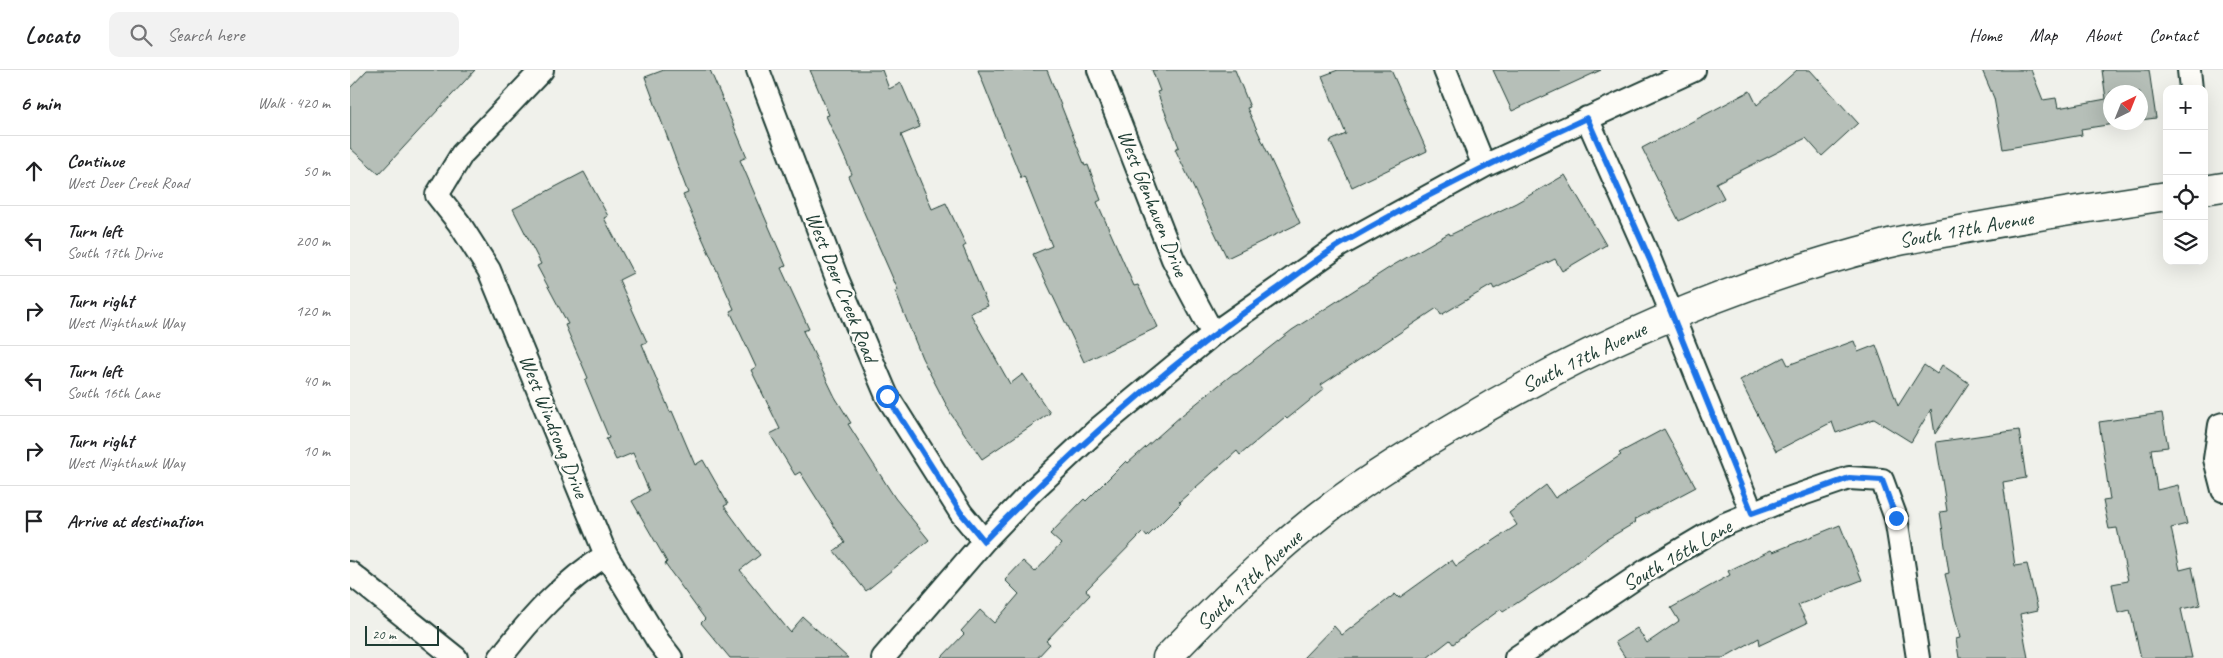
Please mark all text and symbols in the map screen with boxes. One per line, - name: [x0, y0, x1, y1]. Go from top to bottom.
- search box: [109, 12, 459, 57]
- text: Locato: [25, 20, 79, 50]
- icon: search: [127, 21, 155, 49]
- text: Search here: [167, 23, 245, 47]
- text: Home: [1969, 24, 2002, 46]
- text: Map: [2030, 24, 2057, 46]
- text: About: [2085, 24, 2121, 46]
- text: Contact: [2149, 24, 2198, 46]
- north arrow: [2103, 85, 2148, 130]
- map controls: [2163, 85, 2208, 265]
- button: +: [2163, 85, 2208, 130]
- text: 6 min: [20, 90, 61, 116]
- text: Walk · 420 m: [258, 93, 330, 113]
- street label: West Glenhaven Drive: [1112, 126, 1195, 281]
- button: −: [2163, 130, 2208, 175]
- text: Continue: [67, 149, 124, 173]
- icon: ahead: [20, 157, 48, 185]
- text: 50 m: [303, 161, 330, 181]
- text: West Deer Creek Road: [67, 173, 189, 193]
- button: locate: [2163, 175, 2208, 220]
- street label: South 17th Avenue: [1897, 204, 2036, 254]
- street label: West Deer Creek Road: [800, 208, 885, 368]
- text: Turn left: [67, 219, 122, 243]
- button: layers: [2163, 220, 2208, 265]
- icon: left: [20, 227, 48, 255]
- text: 200 m: [296, 231, 330, 251]
- text: South 17th Drive: [67, 243, 162, 263]
- text: Turn right: [67, 289, 134, 313]
- icon: right: [20, 297, 48, 325]
- text: 120 m: [296, 301, 330, 321]
- text: West Nighthawk Way: [67, 313, 185, 333]
- street label: South 17th Avenue: [1517, 315, 1652, 398]
- street label: West Windsong Drive: [513, 351, 595, 502]
- text: Turn left: [67, 359, 122, 383]
- icon: left: [20, 367, 48, 395]
- text: 40 m: [303, 371, 330, 391]
- text: South 16th Lane: [67, 383, 160, 403]
- route start: [876, 385, 899, 408]
- text: Turn right: [67, 429, 134, 453]
- icon: right: [20, 437, 48, 465]
- text: 10 m: [303, 441, 330, 461]
- text: West Nighthawk Way: [67, 453, 185, 473]
- icon: arrive: [20, 507, 48, 535]
- route end: [1885, 507, 1908, 530]
- text: Arrive at destination: [67, 509, 203, 533]
- street label: South 16th Lane: [1618, 513, 1737, 597]
- street label: South 17th Avenue: [1191, 523, 1308, 636]
- scale bar: [365, 623, 439, 646]
- text: 20 m: [372, 626, 396, 643]

